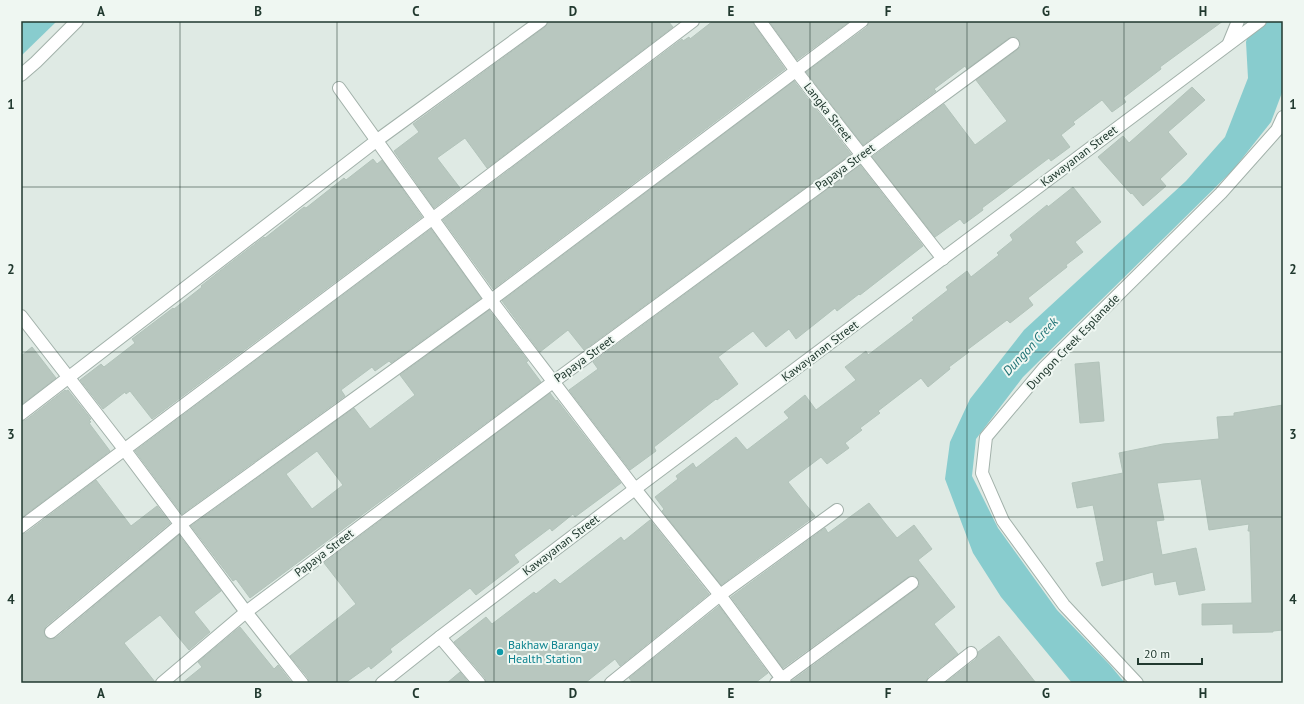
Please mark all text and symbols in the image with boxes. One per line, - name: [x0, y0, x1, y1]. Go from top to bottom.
- text: A: [97, 3, 105, 20]
- text: B: [254, 3, 262, 20]
- text: C: [412, 3, 420, 20]
- text: D: [569, 3, 577, 20]
- text: E: [728, 3, 735, 20]
- text: F: [885, 3, 892, 20]
- text: G: [1042, 3, 1050, 20]
- text: H: [1199, 3, 1207, 20]
- street label: Langka Street: [801, 79, 856, 144]
- text: 1: [7, 96, 15, 113]
- text: 1: [1289, 96, 1297, 113]
- street label: Kawayanan Street: [1037, 122, 1120, 189]
- street label: Papaya Street: [812, 140, 877, 193]
- text: 2: [7, 261, 15, 278]
- text: 2: [1289, 261, 1297, 278]
- street label: Dungon Creek Esplanade: [1023, 291, 1123, 393]
- water label: Dungon Creek: [999, 314, 1061, 378]
- street label: Kawayanan Street: [778, 317, 861, 384]
- street label: Papaya Street: [551, 332, 616, 385]
- text: 3: [7, 426, 15, 443]
- text: 3: [1289, 426, 1297, 443]
- street label: Kawayanan Street: [519, 511, 602, 578]
- street label: Papaya Street: [291, 526, 356, 580]
- text: 4: [7, 591, 15, 608]
- text: 4: [1289, 591, 1297, 608]
- place label: Bakhaw Barangay Health Station: [508, 637, 599, 666]
- scale bar: [1138, 640, 1202, 666]
- text: 20 m: [1144, 646, 1170, 661]
- marker: Bakhaw Barangay Health Station: [495, 647, 505, 657]
- text: A: [97, 685, 105, 702]
- text: B: [254, 685, 262, 702]
- text: C: [412, 685, 420, 702]
- text: D: [569, 685, 577, 702]
- text: E: [728, 685, 735, 702]
- text: F: [885, 685, 892, 702]
- text: G: [1042, 685, 1050, 702]
- text: H: [1199, 685, 1207, 702]

